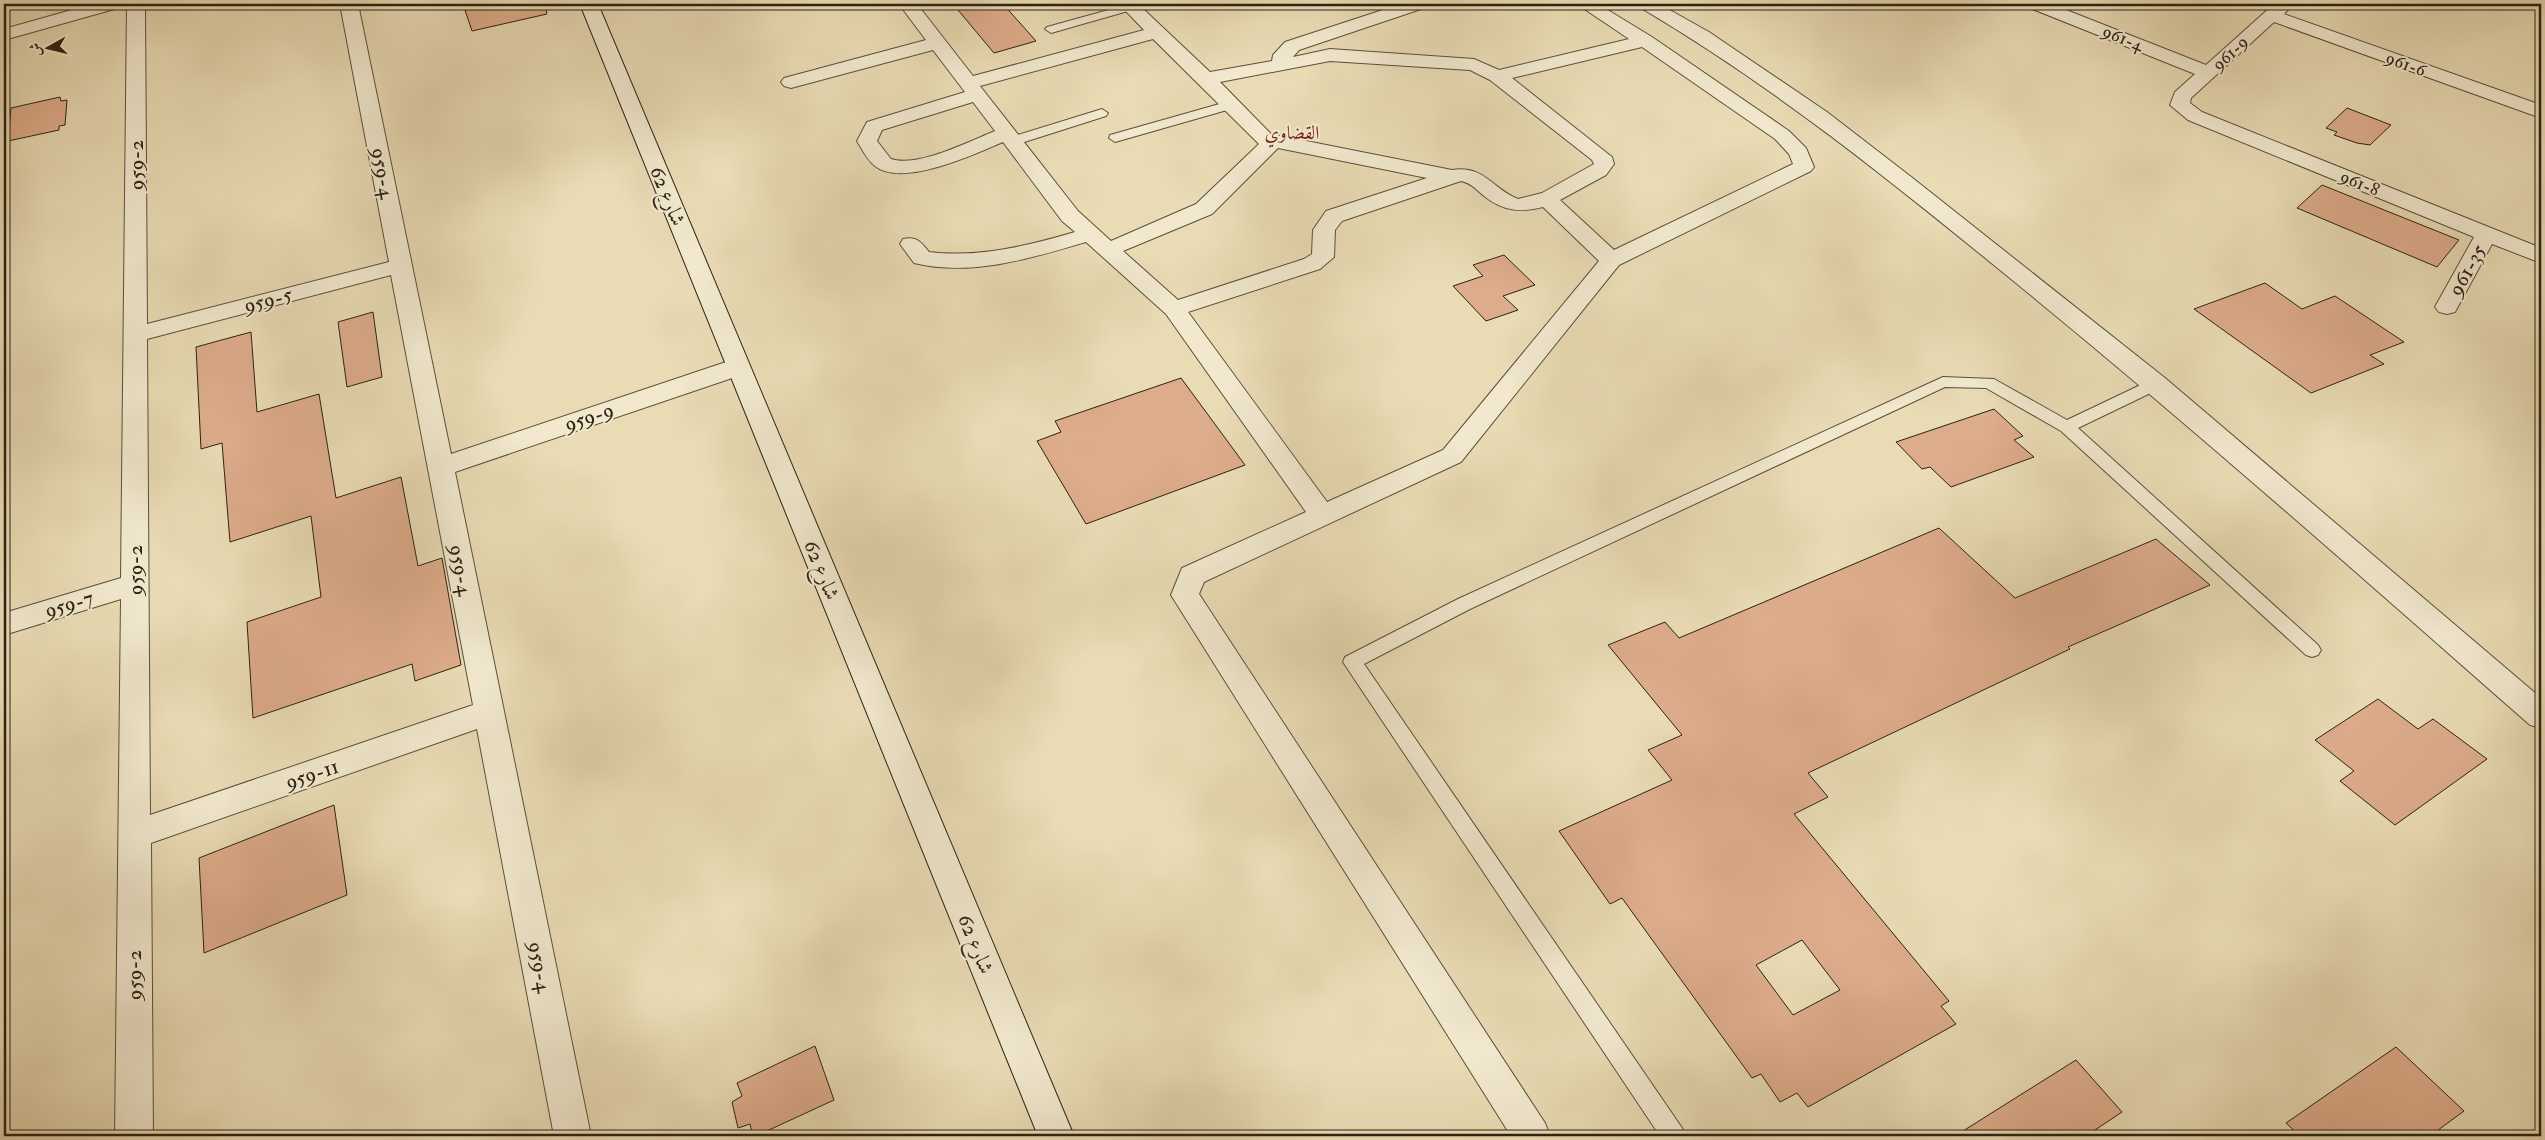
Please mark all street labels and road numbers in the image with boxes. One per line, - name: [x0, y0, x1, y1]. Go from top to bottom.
- street label: 961-4: [2097, 19, 2148, 57]
- street label: 961-9: [2206, 31, 2253, 77]
- street label: 961-6: [2381, 46, 2430, 83]
- street label: 959-2: [123, 140, 150, 192]
- street label: 959-4: [364, 144, 401, 202]
- street label: شارع 62: [640, 162, 692, 232]
- street label: 961-8: [2335, 164, 2383, 202]
- street label: 961-35: [2441, 239, 2493, 303]
- street label: 959-5: [239, 281, 296, 320]
- street label: 959-9: [559, 397, 617, 439]
- street label: شارع 62: [794, 536, 846, 606]
- street label: 959-4: [442, 541, 479, 599]
- street label: 959-2: [122, 545, 149, 597]
- street label: 959-7: [40, 584, 97, 625]
- street label: 959-11: [280, 753, 342, 797]
- street label: شارع 62: [948, 910, 1000, 980]
- street label: 959-4: [521, 938, 558, 996]
- street label: 959-2: [121, 950, 148, 1002]

